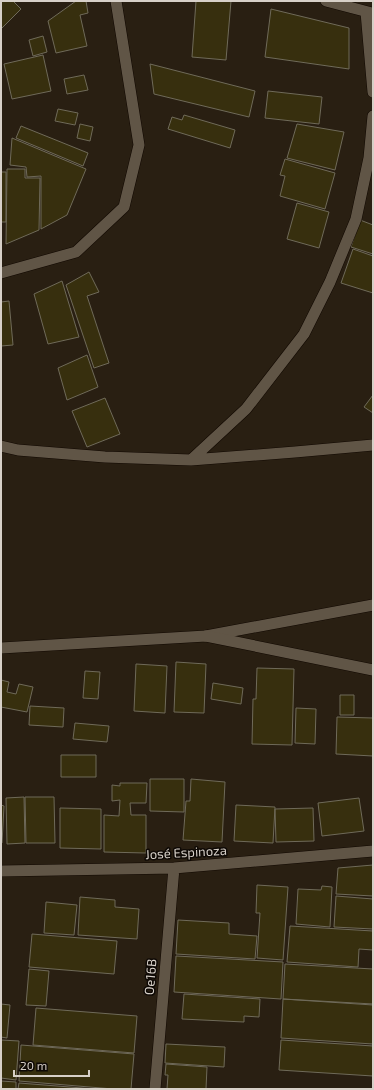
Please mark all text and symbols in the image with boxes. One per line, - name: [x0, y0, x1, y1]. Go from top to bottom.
- street label: José Espinoza: [145, 842, 227, 862]
- street label: Oe16B: [140, 958, 160, 996]
- scale bar: [14, 1052, 89, 1078]
- text: 20 m: [20, 1058, 47, 1072]

